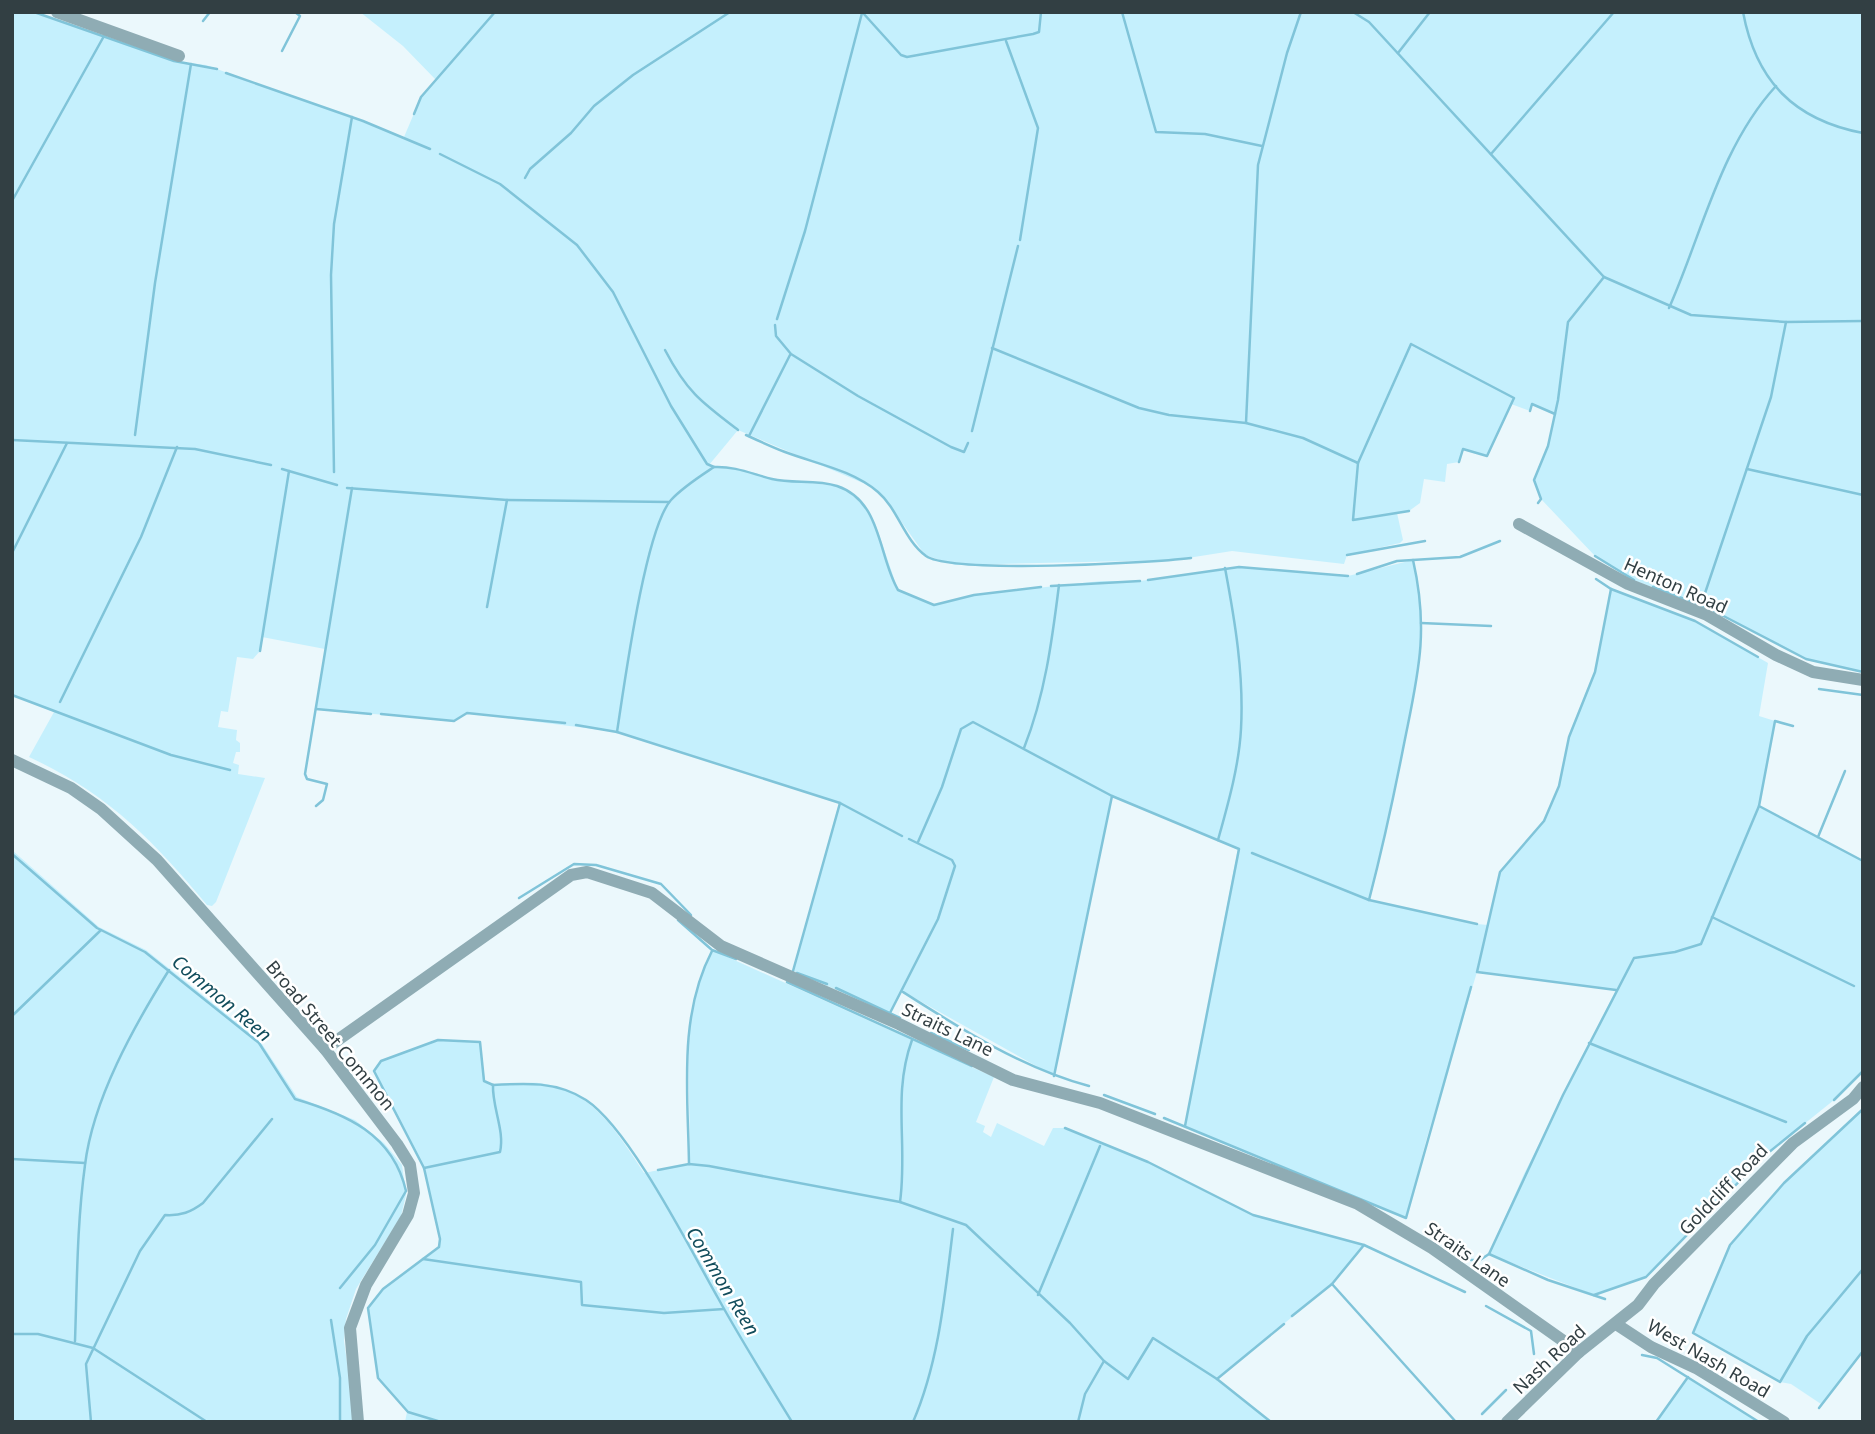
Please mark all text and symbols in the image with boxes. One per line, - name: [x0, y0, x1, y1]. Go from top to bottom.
- street label: Henton Road: [1620, 551, 1732, 619]
- water label: Common Reen: [167, 949, 277, 1047]
- street label: Broad Street Common: [261, 955, 401, 1115]
- street label: Straits Lane: [898, 997, 998, 1061]
- street label: Goldcliff Road: [1673, 1138, 1773, 1240]
- street label: Straits Lane: [1421, 1216, 1515, 1292]
- water label: Common Reen: [680, 1222, 766, 1340]
- street label: West Nash Road: [1643, 1313, 1775, 1403]
- street label: Nash Road: [1507, 1319, 1591, 1399]

